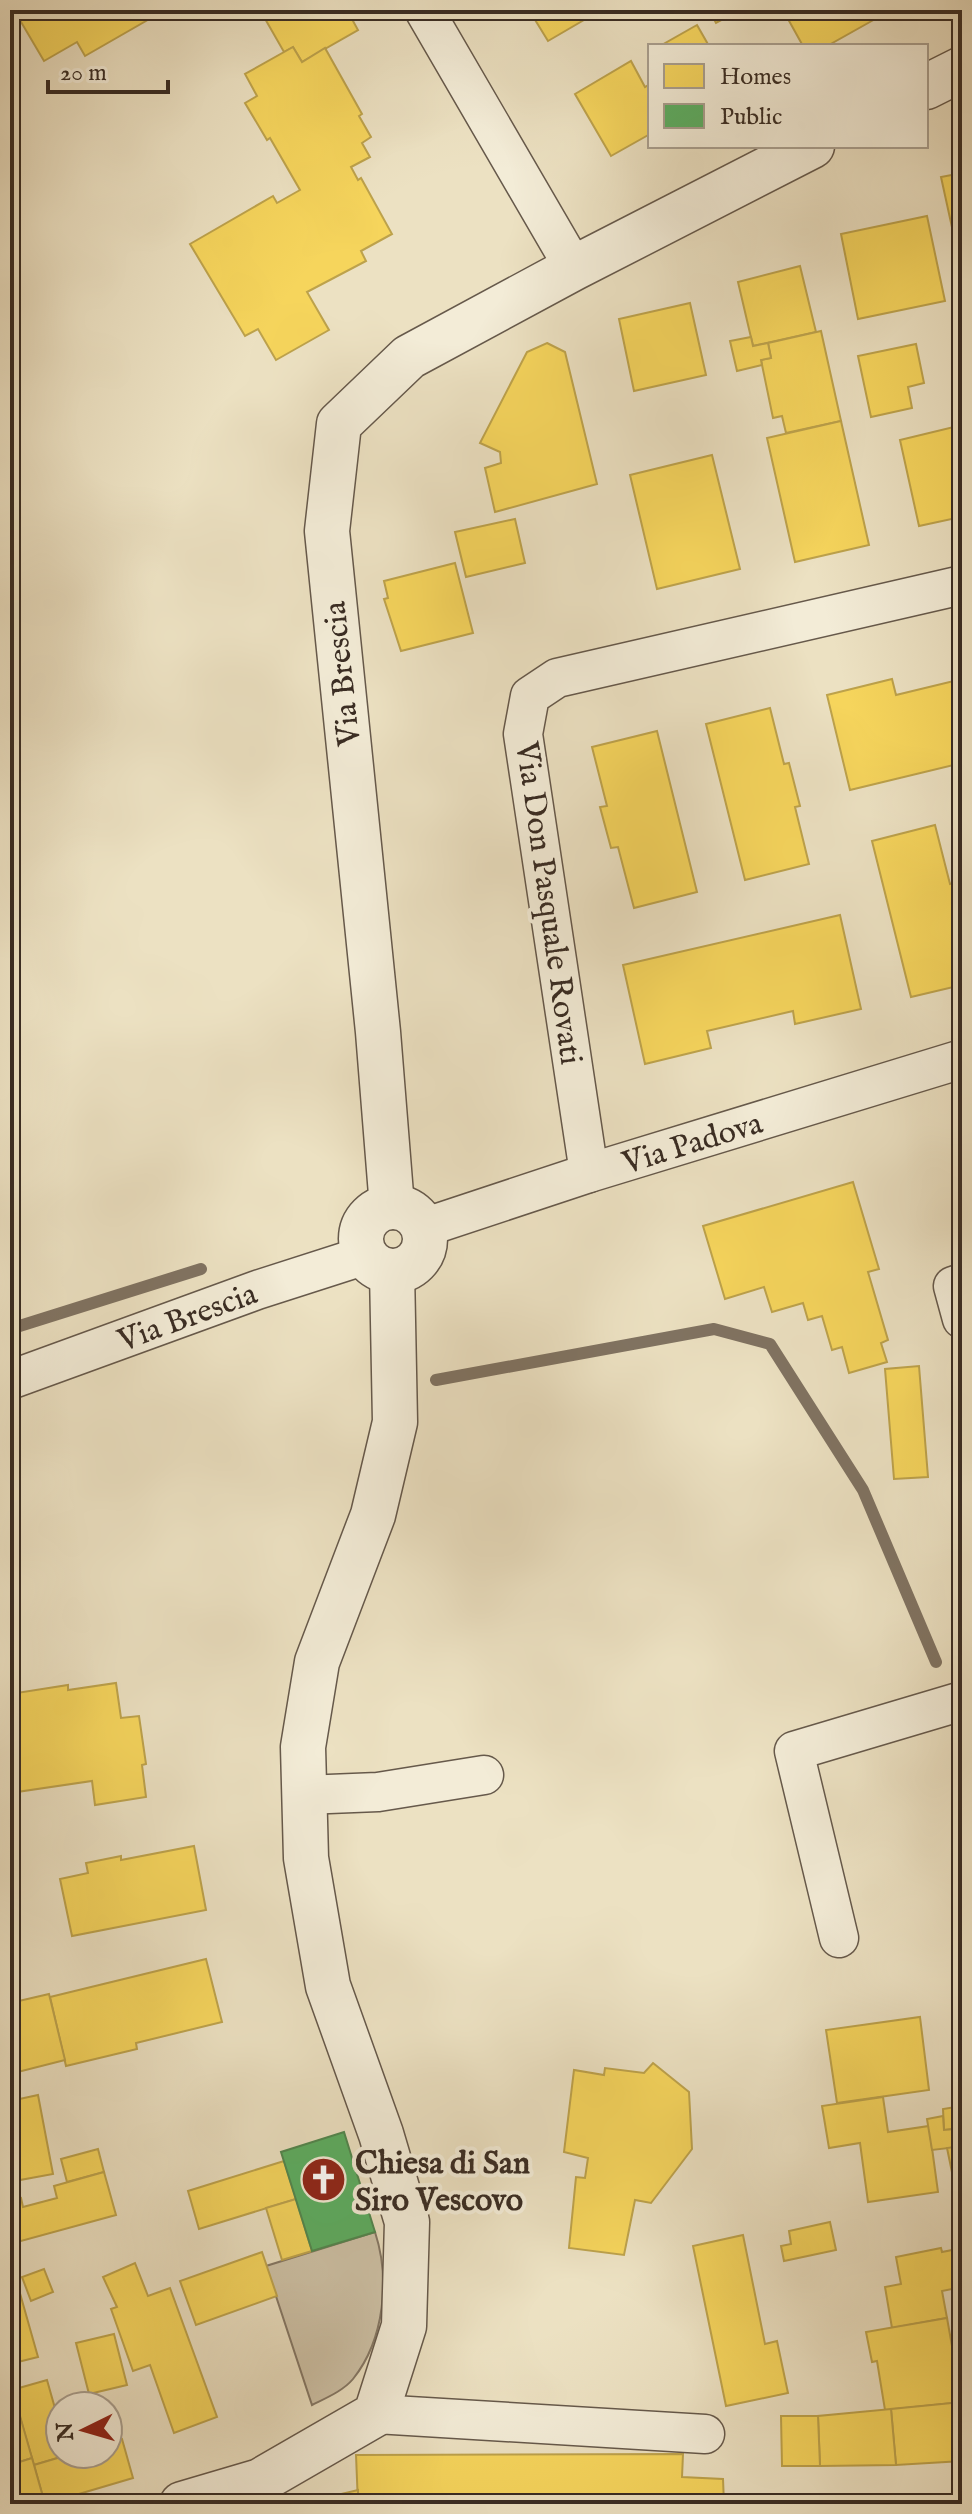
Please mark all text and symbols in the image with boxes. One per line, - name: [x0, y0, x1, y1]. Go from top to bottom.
- scale bar: [48, 44, 168, 94]
- legend: [648, 44, 928, 148]
- text: 20 m: [60, 58, 107, 89]
- text: Homes: [720, 62, 791, 93]
- text: Public: [720, 102, 782, 133]
- street label: Via Brescia: [315, 599, 372, 749]
- street label: Via Don Pasquale Rovati: [504, 738, 590, 1067]
- street label: Via Padova: [617, 1104, 768, 1185]
- street label: Via Brescia: [112, 1274, 263, 1363]
- place label: Chiesa di San Siro Vescovo: [355, 2144, 530, 2222]
- church icon: Chiesa di San Siro Vescovo: [300, 2156, 348, 2204]
- north arrow: [44, 2390, 124, 2470]
- text: N: [51, 2421, 81, 2443]

